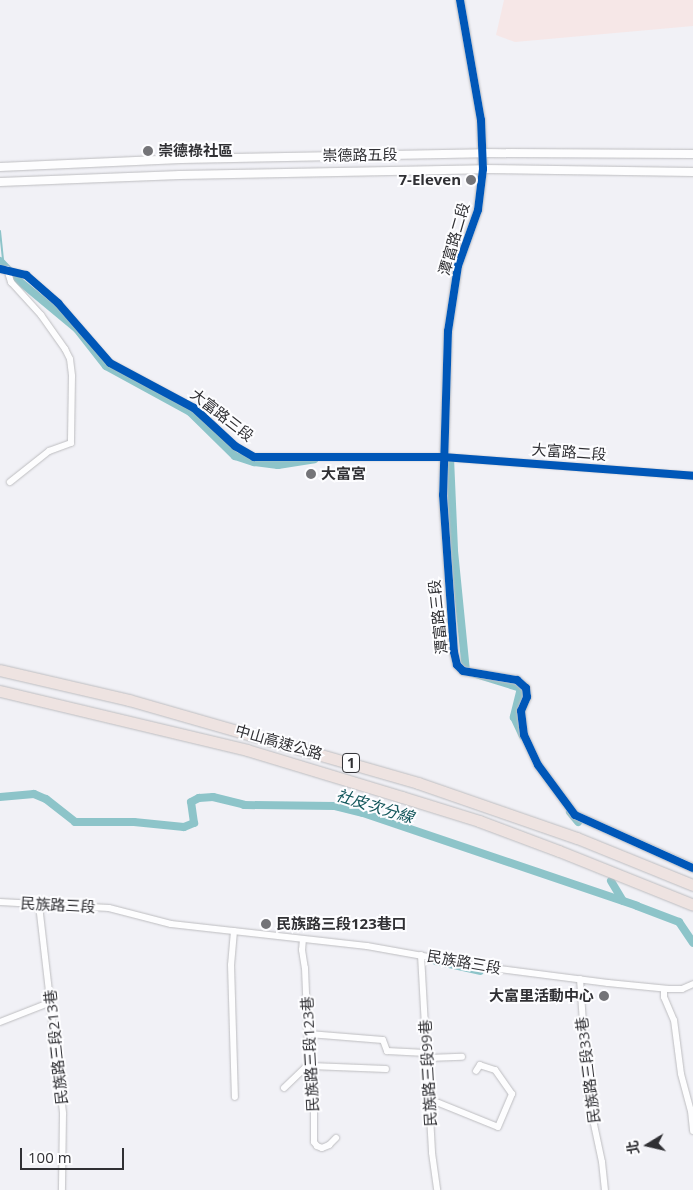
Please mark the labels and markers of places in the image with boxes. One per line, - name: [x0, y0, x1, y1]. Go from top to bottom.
- place label: 崇德祿社區: [158, 142, 233, 160]
- marker: 崇德祿社區: [142, 145, 154, 157]
- place label: 7-Eleven: [399, 171, 461, 189]
- marker: 7-Eleven: [465, 174, 477, 186]
- place label: 大富宮: [321, 465, 366, 483]
- marker: 大富宮: [305, 468, 317, 480]
- place label: 民族路三段123巷口: [276, 915, 407, 933]
- marker: 民族路三段123巷口: [260, 918, 272, 930]
- place label: 大富里活動中心: [489, 987, 594, 1005]
- marker: 大富里活動中心: [598, 990, 610, 1002]

